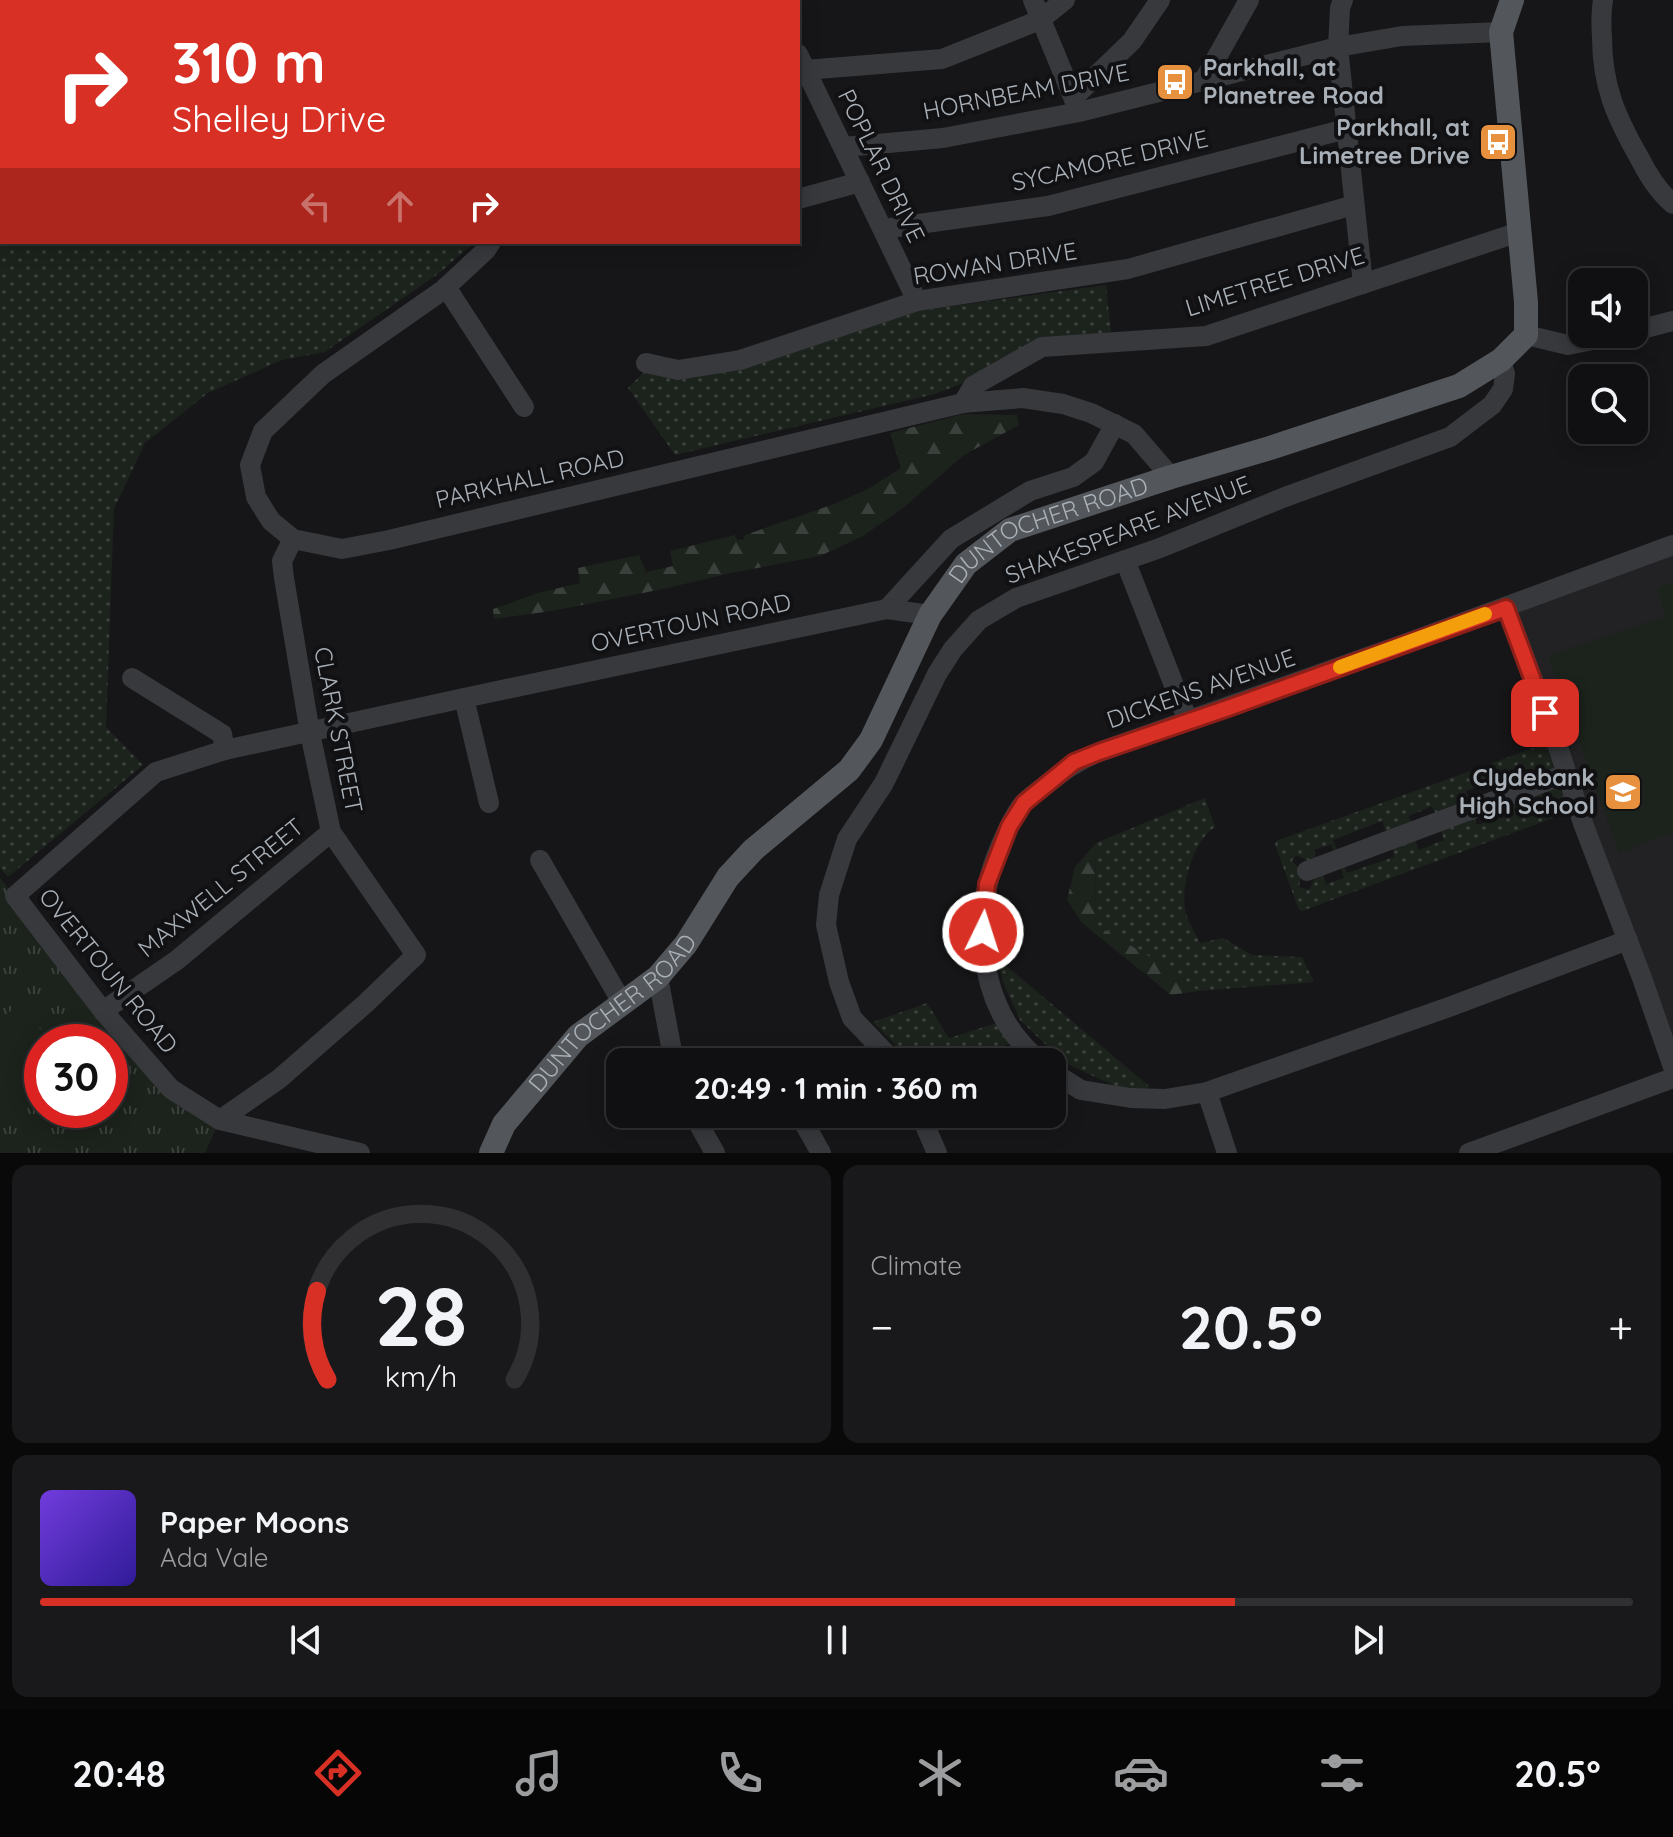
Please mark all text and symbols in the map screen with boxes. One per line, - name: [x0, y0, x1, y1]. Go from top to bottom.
- text: 310 m: [172, 27, 326, 97]
- icon: right: [40, 32, 144, 136]
- place label: Parkhall, at Planetree Road: [1203, 52, 1384, 110]
- street label: HORNBEAM DRIVE: [920, 56, 1131, 126]
- bus stop icon: Parkhall, at Planetree Road: [1154, 61, 1196, 103]
- street label: POPLAR DRIVE: [832, 84, 932, 247]
- text: Shelley Drive: [172, 96, 386, 141]
- place label: Parkhall, at Limetree Drive: [1299, 112, 1470, 170]
- bus stop icon: Parkhall, at Limetree Drive: [1477, 121, 1519, 163]
- street label: SYCAMORE DRIVE: [1009, 123, 1211, 197]
- icon: left: [294, 184, 338, 228]
- icon: ahead: [378, 184, 422, 228]
- icon: right: [462, 184, 506, 228]
- street label: ROWAN DRIVE: [911, 235, 1079, 291]
- street label: LIMETREE DRIVE: [1182, 240, 1368, 323]
- map controls: [1568, 268, 1648, 444]
- button: sound: [1568, 268, 1648, 348]
- button: search: [1568, 364, 1648, 444]
- street label: PARKHALL ROAD: [432, 442, 627, 514]
- street label: SHAKESPEARE AVENUE: [1001, 468, 1255, 590]
- street label: DUNTOCHER ROAD: [941, 470, 1152, 589]
- street label: OVERTOUN ROAD: [588, 586, 794, 658]
- street label: DICKENS AVENUE: [1102, 642, 1299, 734]
- street label: CLARK STREET: [308, 644, 370, 815]
- pin: [1511, 679, 1579, 747]
- icon: arrive: [1523, 691, 1567, 735]
- place label: Clydebank High School: [1459, 762, 1595, 820]
- school or university icon: Clydebank High School: [1602, 771, 1644, 813]
- street label: MAXWELL STREET: [131, 811, 309, 963]
- street label: OVERTOUN ROAD: [33, 882, 185, 1059]
- position arrow: [941, 890, 1025, 974]
- street label: DUNTOCHER ROAD: [521, 928, 703, 1098]
- speed limit sign: 30: [24, 1024, 128, 1128]
- text: 20:49 · 1 min · 360 m: [694, 1069, 978, 1107]
- text: Climate: [871, 1249, 962, 1282]
- text: 28: [375, 1263, 468, 1367]
- text: 20.5°: [1179, 1289, 1323, 1364]
- text: −: [871, 1299, 893, 1354]
- text: +: [1608, 1299, 1633, 1354]
- text: km/h: [385, 1358, 458, 1394]
- text: Paper Moons: [160, 1503, 349, 1541]
- text: Ada Vale: [160, 1541, 269, 1574]
- icon: previous: [284, 1618, 328, 1662]
- icon: pause: [815, 1618, 859, 1662]
- icon: next: [1346, 1618, 1390, 1662]
- icon: directions: [310, 1745, 366, 1801]
- icon: music: [511, 1745, 567, 1801]
- icon: phone: [712, 1745, 768, 1801]
- icon: climate: [912, 1745, 968, 1801]
- icon: car: [1113, 1745, 1169, 1801]
- icon: filters: [1314, 1745, 1370, 1801]
- text: 20:48: [72, 1751, 166, 1796]
- text: 20.5°: [1514, 1751, 1601, 1796]

